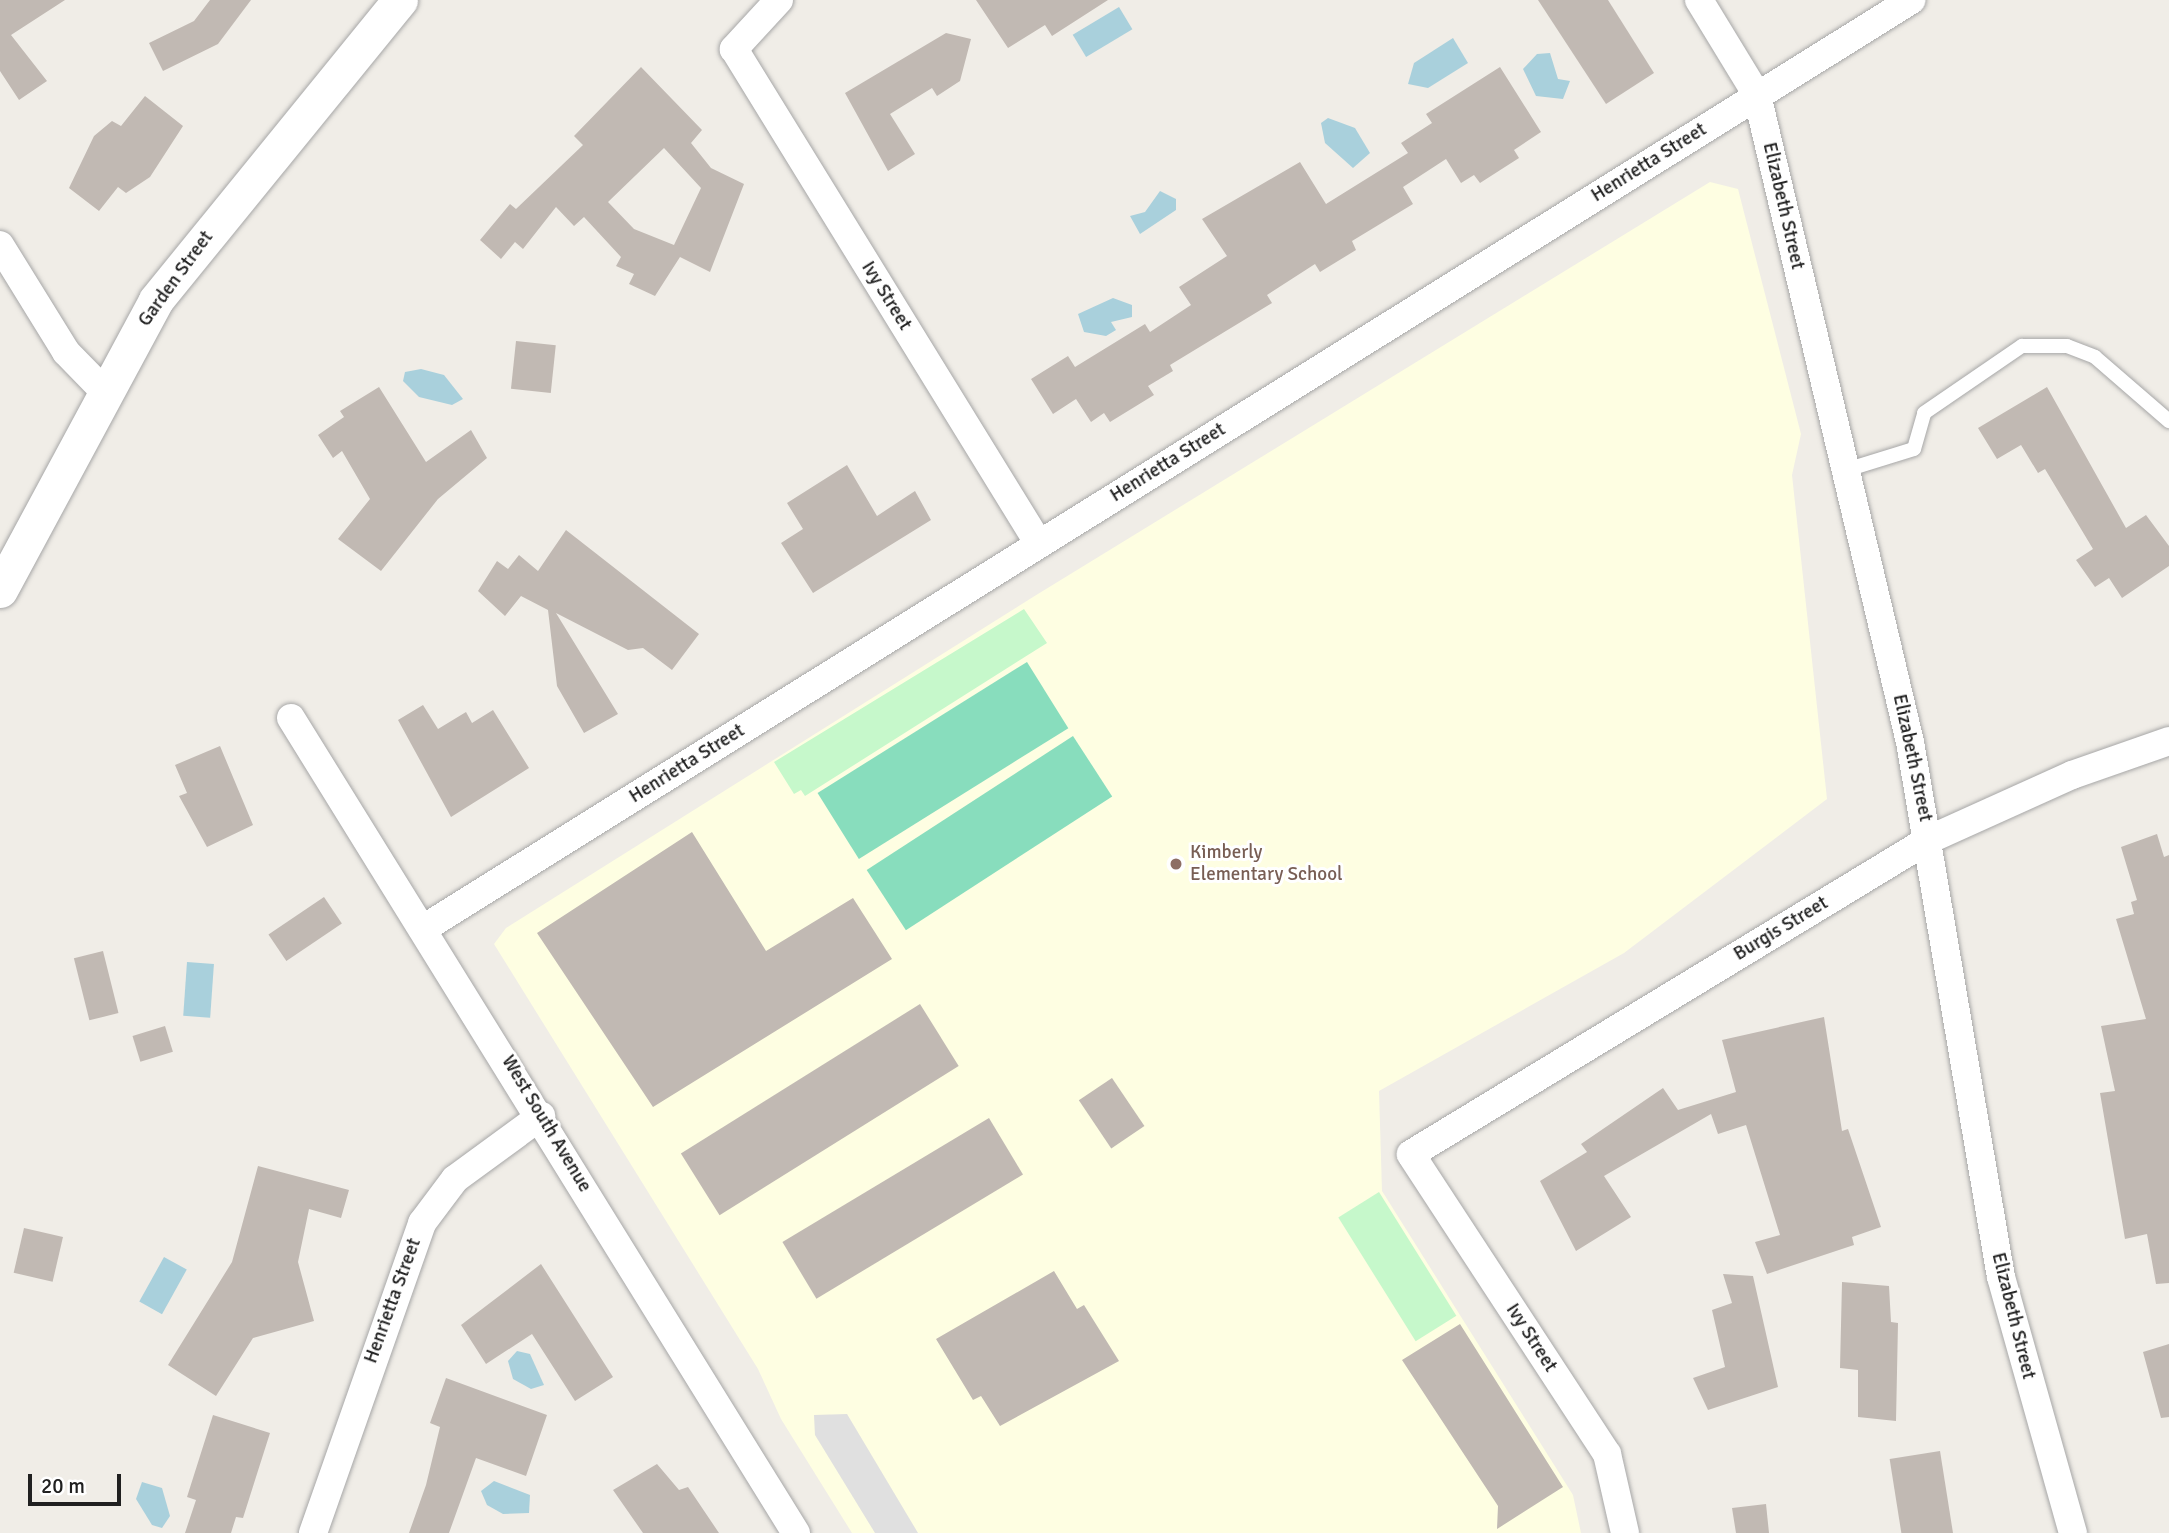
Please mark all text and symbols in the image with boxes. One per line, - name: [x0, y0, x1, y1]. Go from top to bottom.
- street label: Henrietta Street: [1587, 119, 1711, 207]
- street label: Elizabeth Street: [1757, 140, 1809, 272]
- street label: Garden Street: [134, 227, 218, 331]
- street label: Ivy Street: [856, 257, 916, 335]
- street label: Henrietta Street: [1106, 419, 1230, 507]
- street label: Elizabeth Street: [1887, 692, 1937, 824]
- street label: Henrietta Street: [625, 720, 749, 808]
- place label: Kimberly Elementary School: [1190, 842, 1343, 886]
- marker: Kimberly Elementary School: [1168, 856, 1184, 872]
- street label: Burgis Street: [1730, 892, 1832, 966]
- street label: West South Avenue: [496, 1051, 596, 1197]
- street label: Henrietta Street: [360, 1235, 426, 1367]
- street label: Elizabeth Street: [1986, 1250, 2040, 1382]
- street label: Ivy Street: [1501, 1300, 1561, 1376]
- scale bar: [32, 1460, 124, 1504]
- text: 20 m: [41, 1473, 85, 1499]

